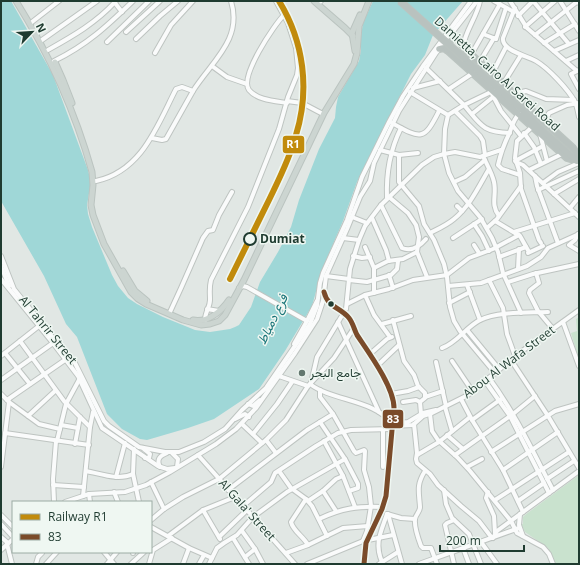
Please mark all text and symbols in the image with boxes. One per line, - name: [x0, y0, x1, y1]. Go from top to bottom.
- north arrow: [12, 12, 52, 52]
- street label: Damietta, Cairo Al Sarei Road: [431, 13, 564, 135]
- text: N: [33, 20, 50, 35]
- line badge: R1: [282, 135, 305, 154]
- text: R1: [286, 136, 300, 151]
- place label: Dumiat: [260, 230, 305, 247]
- marker: Dumiat: [243, 232, 257, 246]
- water label: فرع دمياط: [252, 290, 293, 347]
- street label: Al Tahrir Street: [15, 292, 81, 368]
- unlabelled marker: [326, 299, 336, 309]
- street label: Abou Al Wafa Street: [459, 321, 558, 402]
- place label: جامع البحر: [309, 364, 361, 382]
- marker: جامع البحر: [297, 368, 307, 378]
- line badge: 83: [382, 409, 404, 429]
- text: 83: [387, 411, 399, 426]
- street label: Al Gala' Street: [215, 475, 280, 544]
- legend: [12, 501, 152, 553]
- text: Railway R1: [48, 508, 108, 525]
- scale bar: [440, 527, 524, 553]
- text: 83: [48, 528, 62, 545]
- text: 200 m: [446, 532, 481, 549]

